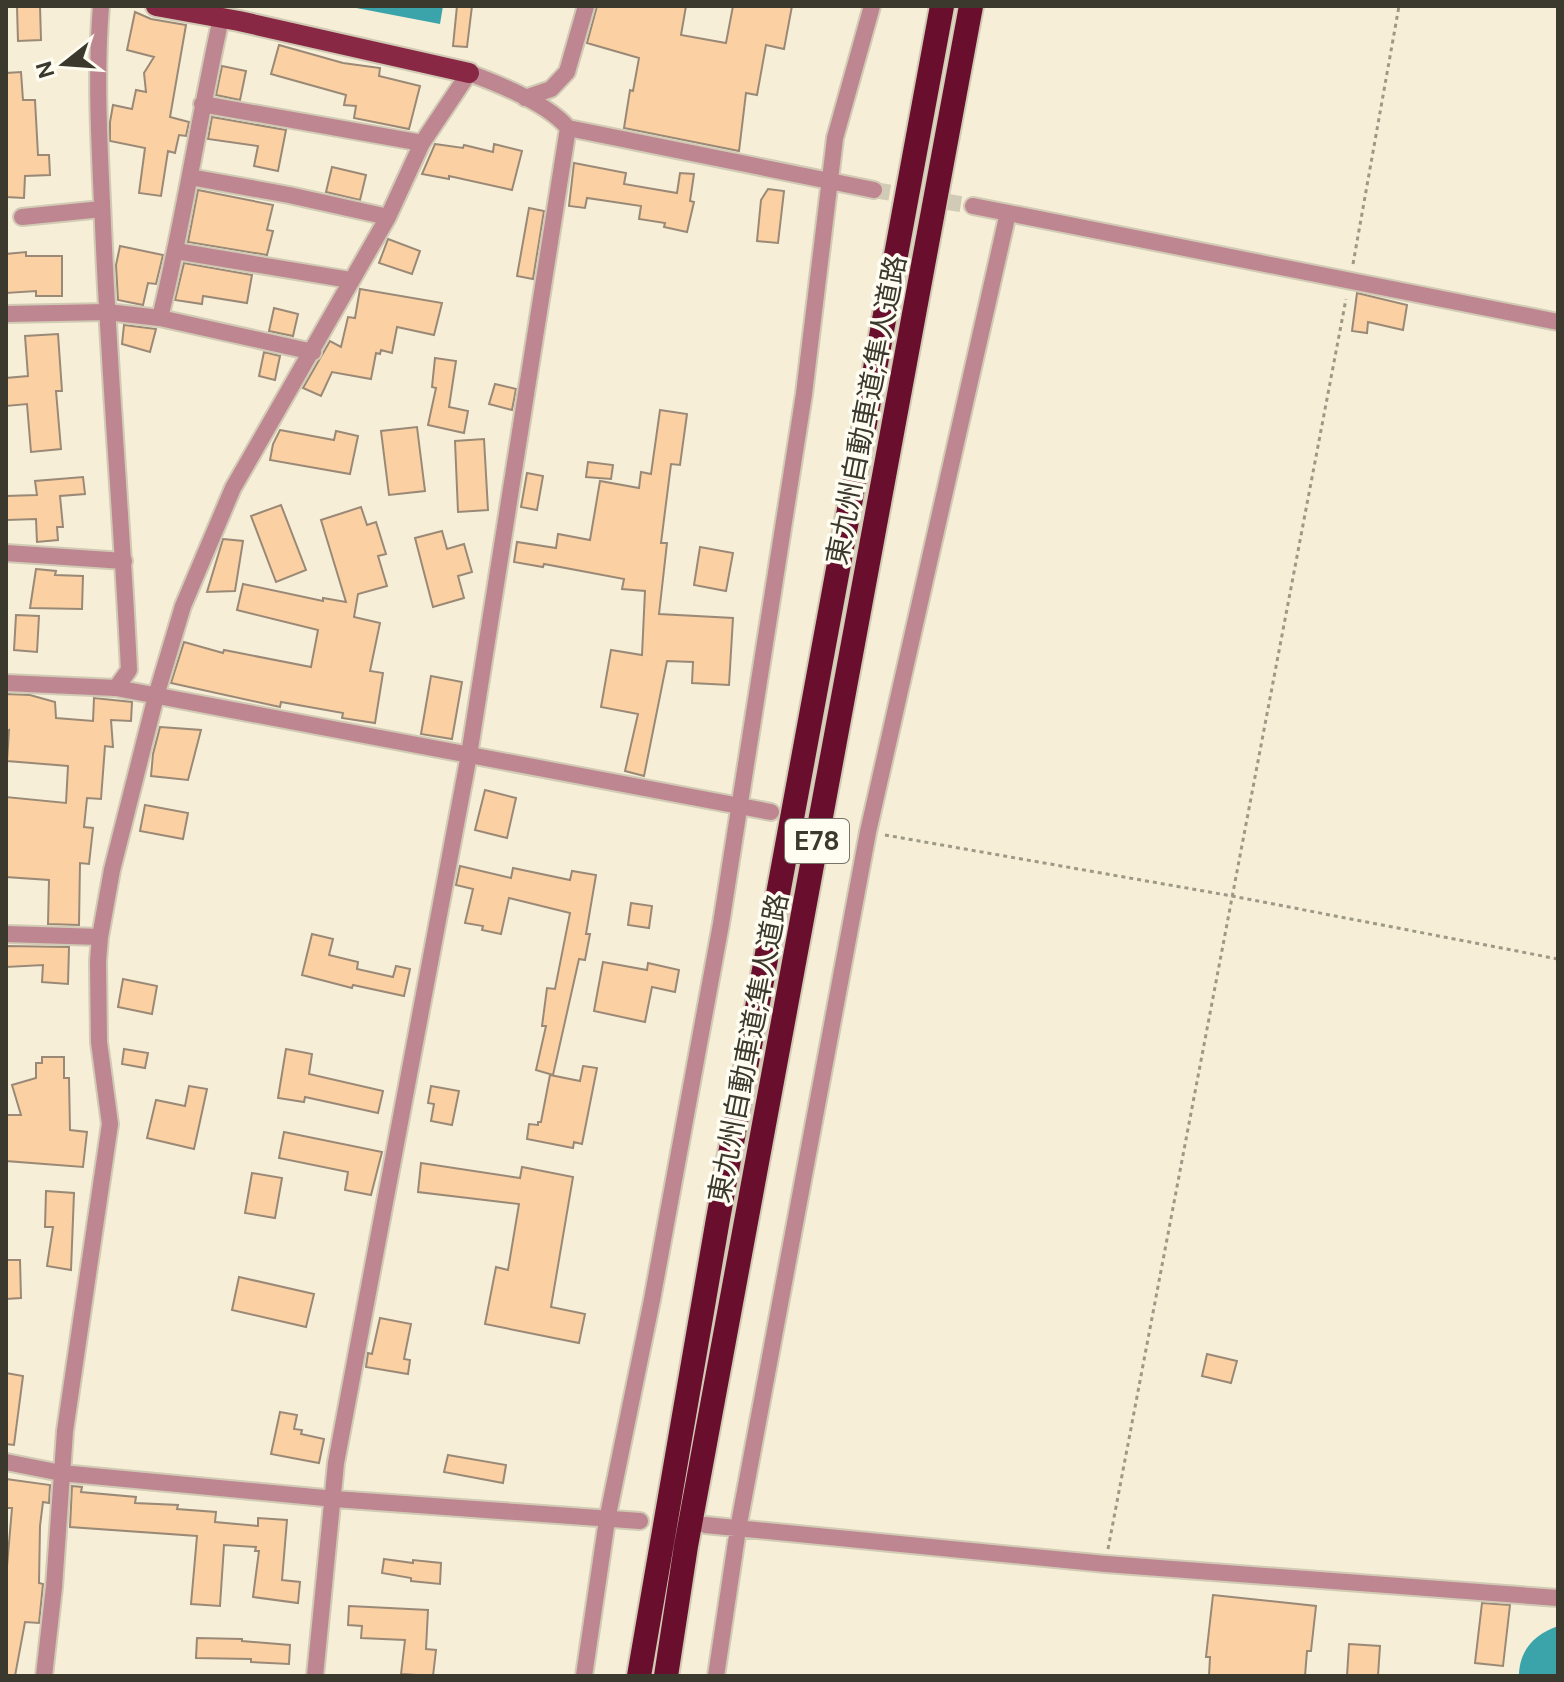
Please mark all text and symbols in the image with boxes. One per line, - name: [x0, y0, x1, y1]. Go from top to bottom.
- north arrow: [24, 24, 104, 104]
- text: N: [29, 58, 62, 82]
- street label: 東九州自動車道;隼人道路: [818, 252, 915, 568]
- road number: E78: [785, 819, 849, 863]
- street label: 東九州自動車道;隼人道路: [700, 890, 797, 1206]

